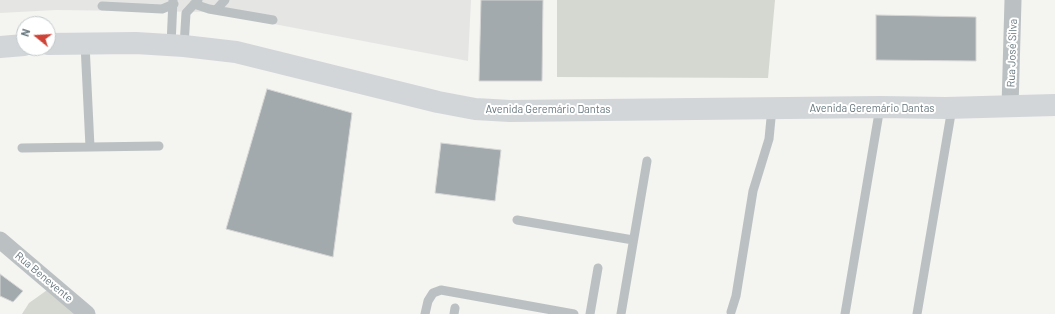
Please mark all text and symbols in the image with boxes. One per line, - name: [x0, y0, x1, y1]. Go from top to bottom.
- north arrow: [16, 16, 56, 56]
- street label: Rua José Silva: [1004, 18, 1020, 88]
- text: N: [18, 27, 32, 38]
- street label: Avenida Geremário Dantas: [809, 101, 935, 115]
- street label: Avenida Geremário Dantas: [485, 102, 611, 116]
- street label: Rua Benevente: [12, 249, 76, 305]

